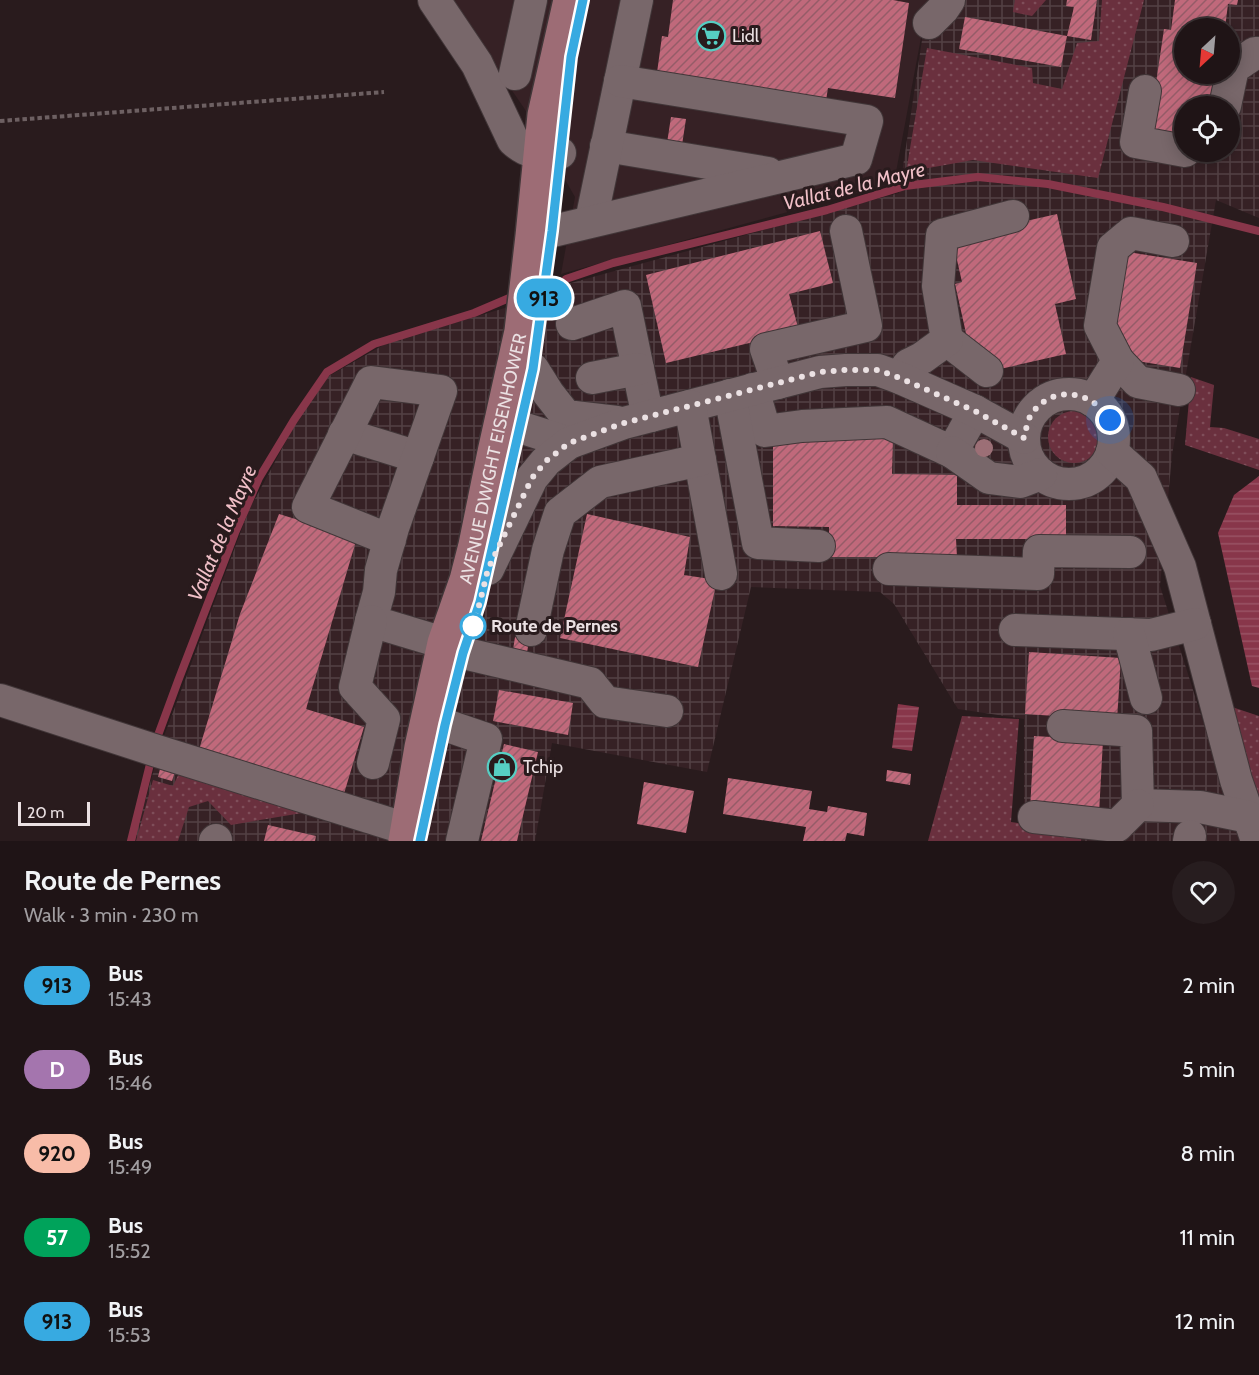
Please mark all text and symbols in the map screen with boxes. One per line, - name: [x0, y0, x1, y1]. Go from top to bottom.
- north arrow: [1174, 18, 1240, 84]
- map controls: [1174, 18, 1240, 162]
- supermarket icon: Lidl: [695, 20, 727, 52]
- place label: Lidl: [732, 25, 760, 47]
- button: locate: [1174, 96, 1240, 162]
- water label: Vallat de la Mayre: [781, 157, 927, 215]
- line badge: 913: [510, 278, 578, 318]
- text: 913: [529, 286, 559, 311]
- street label: AVENUE DWIGHT EISENHOWER: [454, 331, 531, 586]
- your location: [1095, 405, 1125, 435]
- water label: Vallat de la Mayre: [183, 462, 261, 604]
- marker: Route de Pernes: [460, 613, 486, 639]
- place label: Route de Pernes: [491, 615, 618, 637]
- shop icon: Tchip: [486, 751, 518, 783]
- place label: Tchip: [523, 756, 563, 778]
- scale bar: [18, 799, 90, 826]
- text: 20 m: [27, 803, 64, 822]
- button: heart: [1172, 861, 1235, 924]
- text: Route de Pernes: [24, 863, 221, 897]
- text: Walk · 3 min · 230 m: [24, 903, 199, 927]
- text: Bus: [108, 960, 143, 987]
- text: 2 min: [1182, 972, 1235, 999]
- text: 913: [42, 973, 72, 998]
- text: 15:43: [108, 987, 152, 1011]
- text: Bus: [108, 1044, 143, 1071]
- text: 5 min: [1182, 1056, 1235, 1083]
- text: D: [49, 1057, 65, 1082]
- text: 15:46: [108, 1071, 152, 1095]
- text: Bus: [108, 1128, 143, 1155]
- text: 8 min: [1180, 1140, 1235, 1167]
- text: 920: [38, 1141, 76, 1166]
- text: 15:49: [108, 1155, 152, 1179]
- text: Bus: [108, 1212, 143, 1239]
- text: 11 min: [1179, 1224, 1235, 1251]
- text: 57: [46, 1225, 68, 1250]
- text: 15:52: [108, 1239, 151, 1263]
- text: Bus: [108, 1296, 143, 1323]
- text: 12 min: [1175, 1308, 1235, 1335]
- text: 913: [42, 1309, 72, 1334]
- text: 15:53: [108, 1323, 151, 1347]

